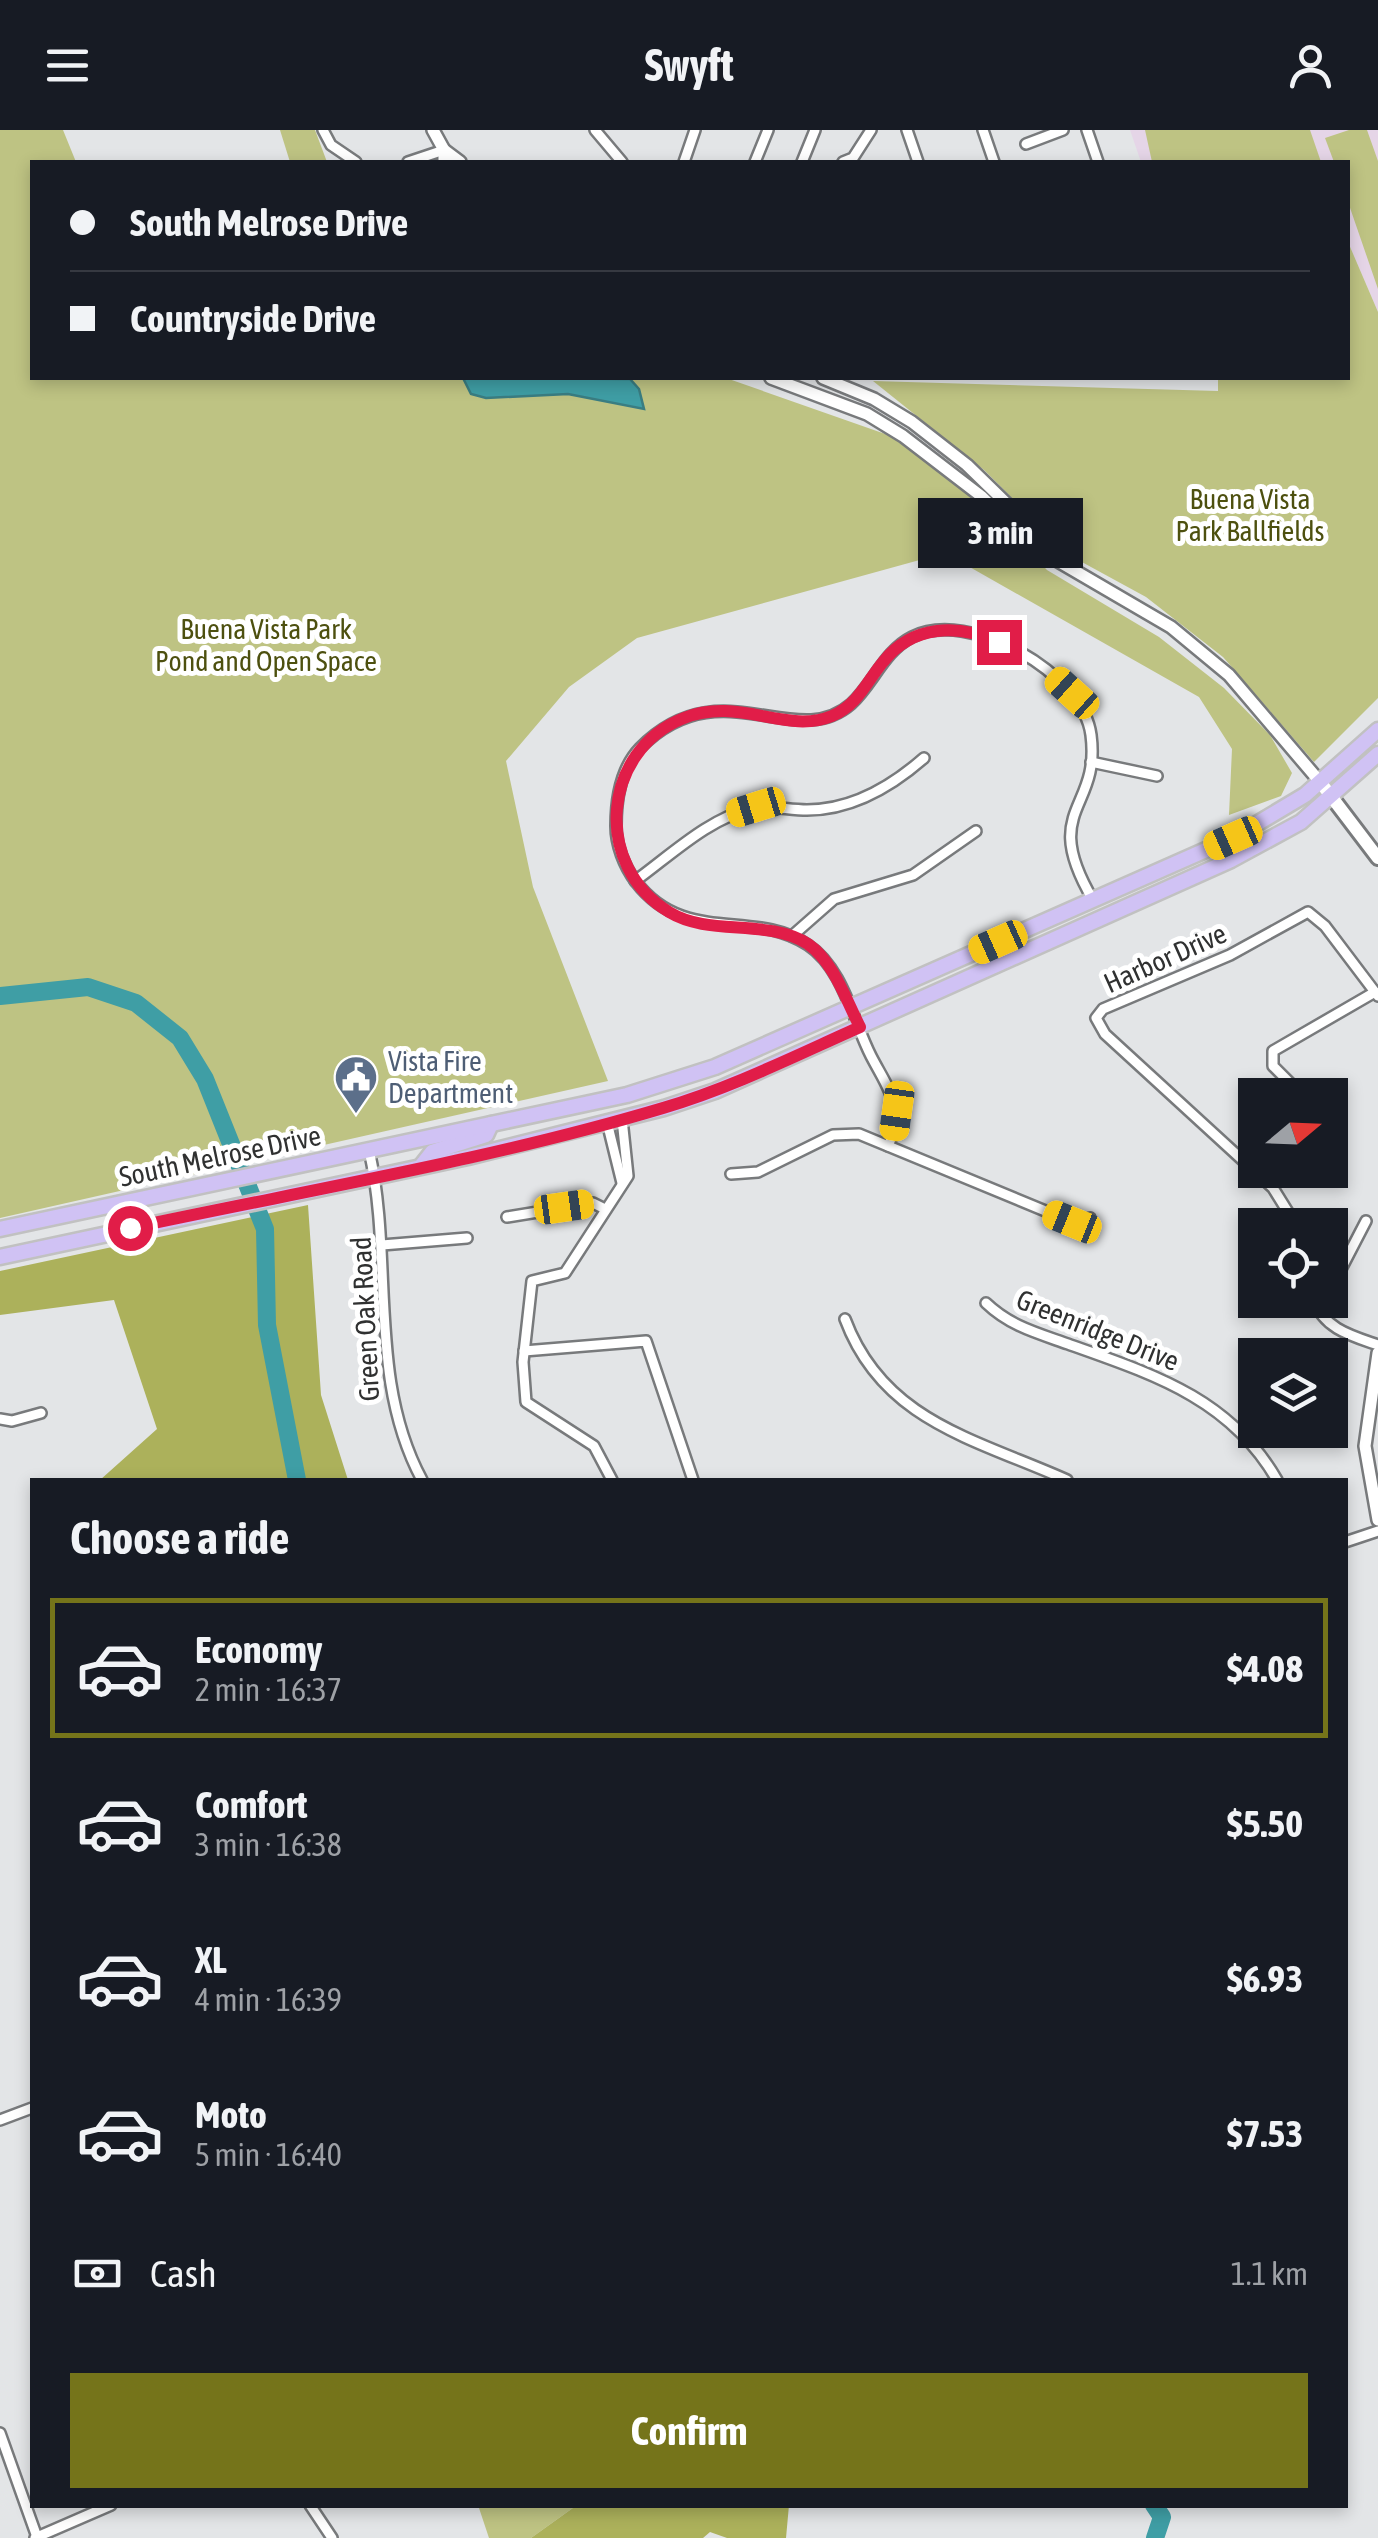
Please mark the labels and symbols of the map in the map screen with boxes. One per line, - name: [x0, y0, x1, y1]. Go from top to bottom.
- park label: Buena Vista Park Ballfields: [1176, 483, 1324, 547]
- callout: 3 min: [916, 497, 1082, 567]
- park label: Buena Vista Park Pond and Open Space: [155, 613, 377, 677]
- route end: [977, 620, 1022, 665]
- car: [1040, 662, 1104, 724]
- car: [723, 784, 789, 830]
- car: [1199, 812, 1267, 864]
- car: [964, 916, 1032, 968]
- street label: Harbor Drive: [1099, 917, 1231, 999]
- place label: Vista Fire Department: [388, 1045, 513, 1109]
- public building icon: Vista Fire Department: [333, 1054, 379, 1115]
- north arrow: [1238, 1078, 1348, 1188]
- car: [878, 1079, 916, 1143]
- street label: South Melrose Drive: [116, 1119, 324, 1193]
- car: [532, 1188, 596, 1226]
- car: [1039, 1197, 1105, 1247]
- route start: [108, 1206, 153, 1251]
- street label: Green Oak Road: [345, 1236, 385, 1402]
- street label: Greenridge Drive: [1012, 1283, 1184, 1377]

